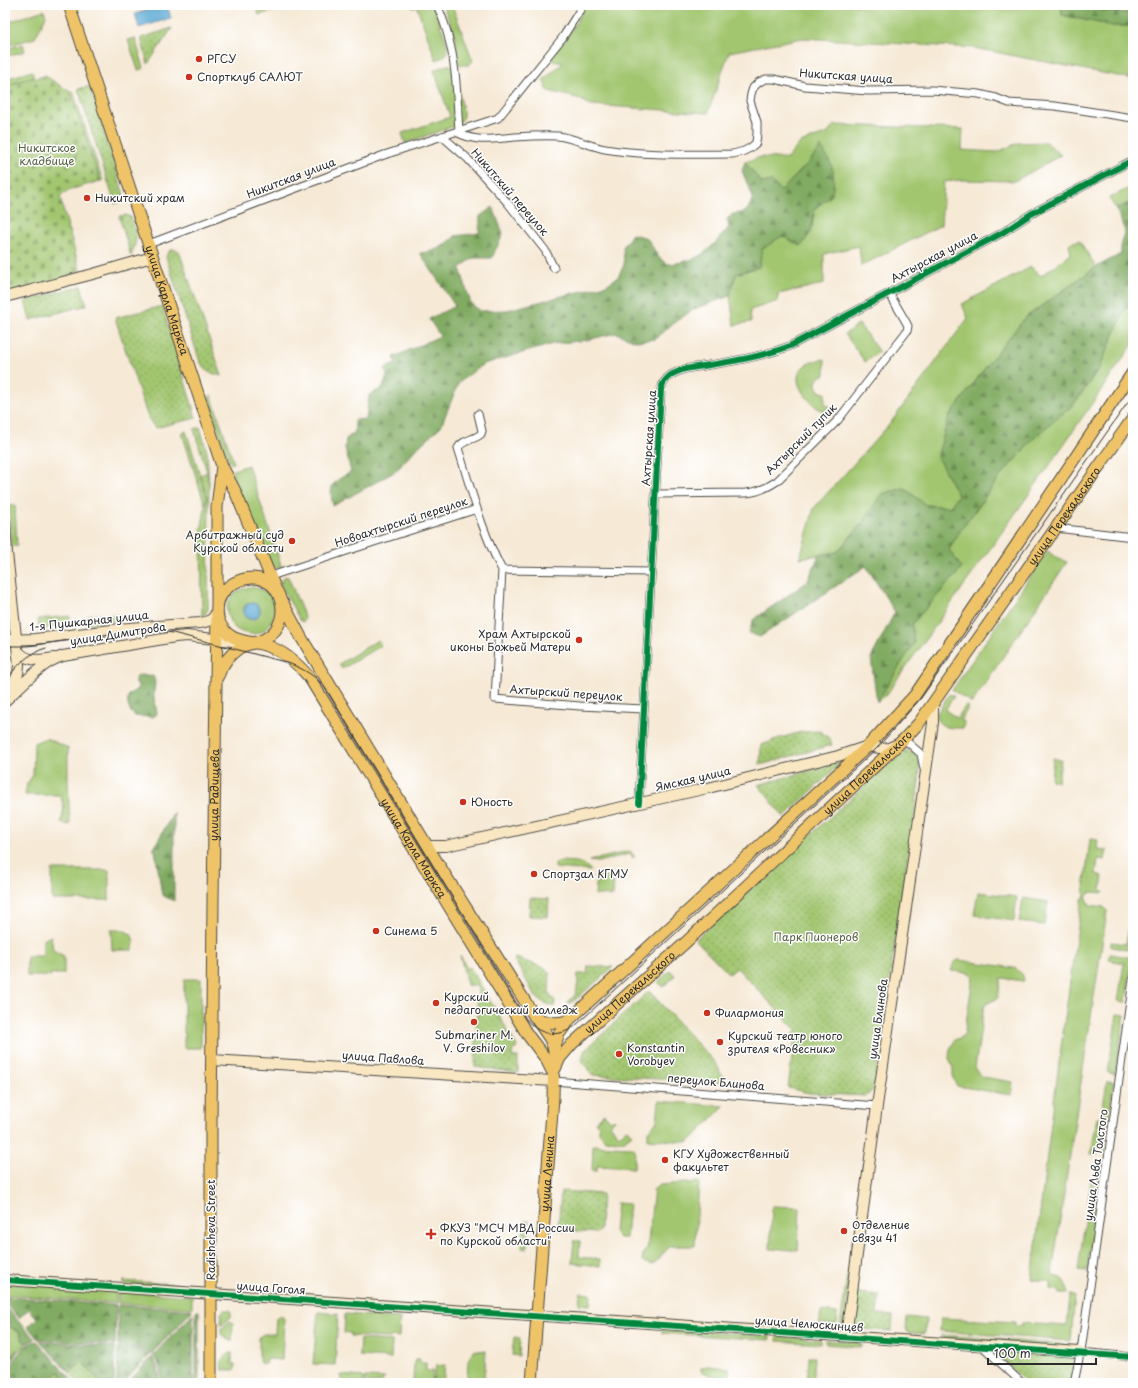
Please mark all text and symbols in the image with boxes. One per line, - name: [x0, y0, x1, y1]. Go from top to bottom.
- place label: РГСУ: [207, 50, 236, 67]
- marker: РГСУ: [194, 54, 204, 64]
- street label: Никитская улица: [799, 64, 894, 87]
- place label: Спортклуб САЛЮТ: [197, 68, 303, 85]
- marker: Спортклуб САЛЮТ: [184, 72, 194, 82]
- park label: Никитское кладбище: [18, 139, 76, 169]
- street label: Никитский переулок: [468, 144, 553, 239]
- street label: Никитская улица: [244, 153, 338, 202]
- place label: Никитский храм: [95, 189, 185, 206]
- marker: Никитский храм: [82, 193, 92, 203]
- street label: Ахтырская улица: [887, 226, 980, 287]
- street label: улица Карла Маркса: [141, 243, 194, 357]
- street label: Ахтырская улица: [637, 389, 660, 486]
- street label: Ахтырский тупик: [761, 399, 840, 478]
- street label: улица Перекальского: [1023, 463, 1104, 569]
- street label: Новоахтырский переулок: [332, 492, 470, 551]
- place label: Арбитражный суд Курской области: [186, 526, 284, 556]
- marker: Арбитражный суд Курской области: [287, 536, 297, 546]
- street label: 1-я Пушкарная улица: [29, 606, 149, 635]
- street label: улица Димитрова: [69, 617, 167, 649]
- place label: Храм Ахтырской иконы Божьей Матери: [450, 625, 571, 655]
- marker: Храм Ахтырской иконы Божьей Матери: [574, 635, 584, 645]
- street label: Ахтырский переулок: [509, 680, 624, 705]
- street label: улица Перекальского: [819, 726, 916, 818]
- street label: улица Радищева: [205, 749, 223, 841]
- street label: Ямская улица: [654, 762, 732, 795]
- place label: Юность: [471, 793, 513, 810]
- street label: улица Карла Маркса: [377, 794, 451, 901]
- marker: Юность: [458, 797, 468, 807]
- place label: Спортзал КГМУ: [542, 865, 628, 882]
- marker: Спортзал КГМУ: [529, 869, 539, 879]
- place label: Синема 5: [384, 922, 437, 939]
- marker: Синема 5: [371, 926, 381, 936]
- park label: Парк Пионеров: [774, 928, 859, 945]
- street label: улица Перекальского: [580, 947, 679, 1037]
- street label: улица Блинова: [863, 977, 892, 1060]
- place label: Курский педагогический колледж: [444, 988, 578, 1018]
- marker: Курский педагогический колледж: [431, 998, 441, 1008]
- place label: Филармония: [715, 1004, 784, 1021]
- marker: Филармония: [702, 1008, 712, 1018]
- marker: Submariner M. V. Greshilov: [469, 1017, 479, 1027]
- place label: Submariner M. V. Greshilov: [435, 1026, 514, 1056]
- place label: Курский театр юного зрителя «Ровесник»: [727, 1027, 842, 1057]
- marker: Курский театр юного зрителя «Ровесник»: [715, 1037, 725, 1047]
- place label: Konstantin Vorobyev: [627, 1039, 685, 1069]
- street label: улица Павлова: [341, 1046, 425, 1069]
- marker: Konstantin Vorobyev: [614, 1049, 624, 1059]
- street label: переулок Блинова: [667, 1069, 766, 1094]
- street label: улица Льва Толстого: [1079, 1108, 1112, 1222]
- street label: улица Ленина: [536, 1135, 558, 1212]
- place label: КГУ Художественный факультет: [673, 1145, 789, 1175]
- marker: КГУ Художественный факультет: [660, 1155, 670, 1165]
- street label: Radishcheva Street: [202, 1179, 219, 1280]
- place label: Отделение связи 41: [852, 1216, 910, 1246]
- place label: ФКУЗ "МСЧ МВД России по Курской области": [440, 1219, 575, 1249]
- marker: Отделение связи 41: [839, 1226, 849, 1236]
- marker: ФКУЗ "МСЧ МВД России по Курской области": [425, 1228, 437, 1240]
- street label: улица Гоголя: [236, 1277, 306, 1298]
- street label: улица Челюскинцев: [754, 1311, 864, 1336]
- scale bar: [988, 1340, 1096, 1366]
- text: 100 m: [994, 1344, 1031, 1362]

